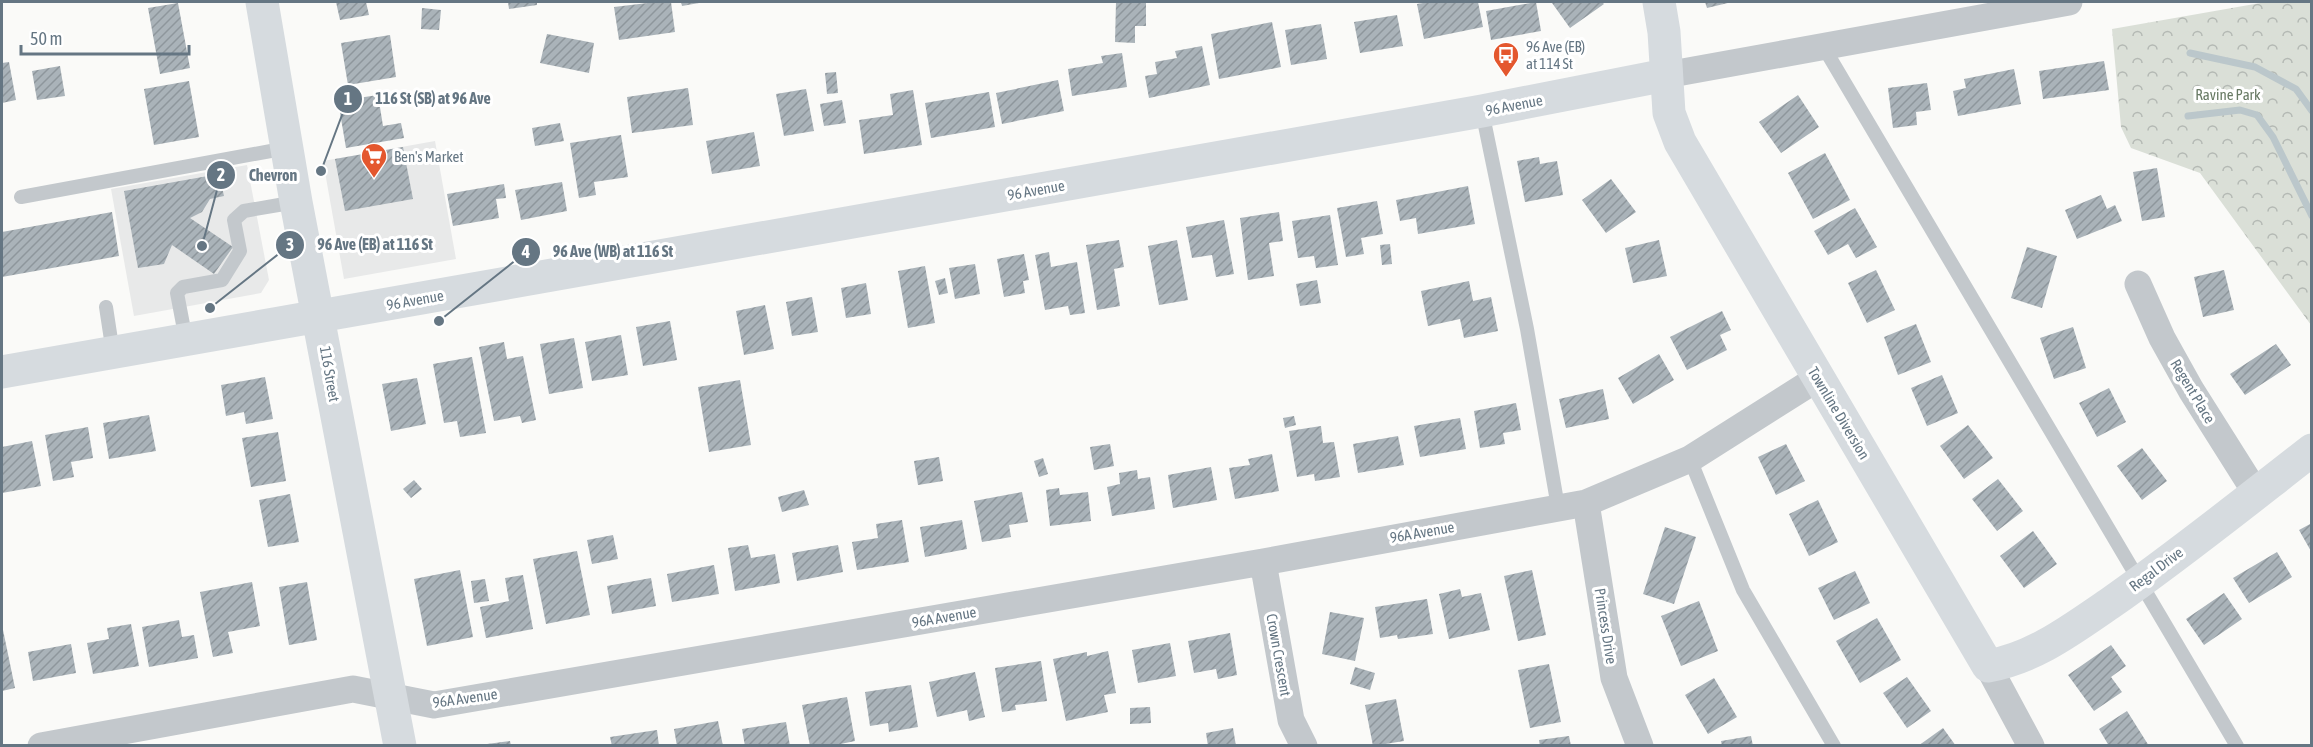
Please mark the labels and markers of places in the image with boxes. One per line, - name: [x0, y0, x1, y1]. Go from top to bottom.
- place label: 96 Ave (EB) at 114 St: [1526, 38, 1585, 72]
- bus stop icon: 96 Ave (EB) at 114 St: [1491, 40, 1521, 78]
- callout: 116 St (SB) at 96 Ave: [333, 82, 503, 116]
- supermarket icon: Ben's Market: [359, 141, 389, 179]
- place label: Ben's Market: [394, 148, 464, 165]
- callout: Chevron: [206, 158, 309, 192]
- callout: 96 Ave (EB) at 116 St: [275, 228, 444, 262]
- callout: 96 Ave (WB) at 116 St: [511, 235, 685, 269]

